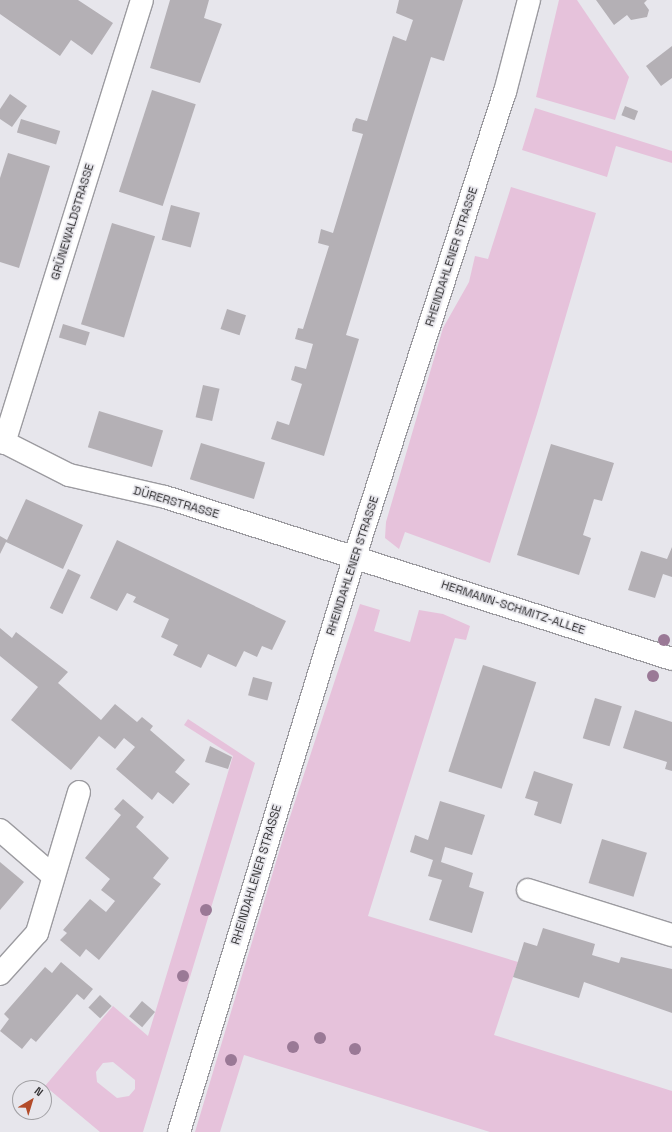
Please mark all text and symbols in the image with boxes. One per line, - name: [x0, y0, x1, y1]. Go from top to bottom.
- street label: GRÜNEWALDSTRASSE: [48, 162, 98, 282]
- street label: RHEINDAHLENER STRASSE: [423, 186, 481, 328]
- street label: DÜRERSTRASSE: [131, 484, 221, 522]
- street label: RHEINDAHLENER STRASSE: [324, 495, 382, 637]
- street label: HERMANN-SCHMITZ-ALLEE: [439, 578, 587, 638]
- street label: RHEINDAHLENER STRASSE: [229, 803, 285, 947]
- north arrow: [12, 1080, 52, 1120]
- text: N: [32, 1084, 46, 1099]

